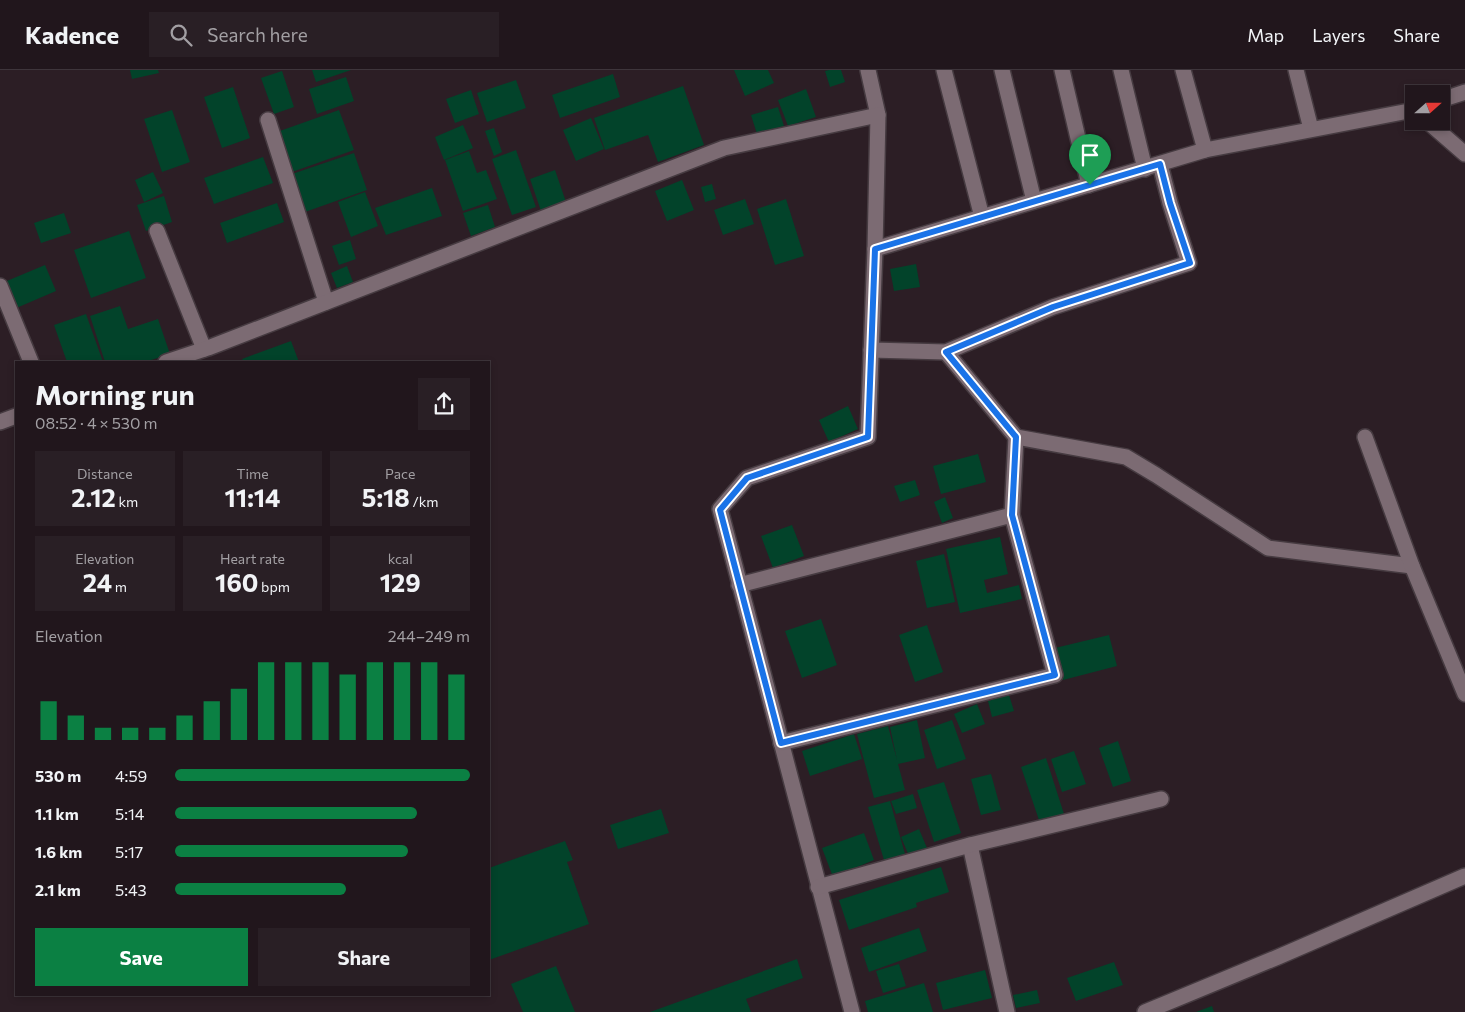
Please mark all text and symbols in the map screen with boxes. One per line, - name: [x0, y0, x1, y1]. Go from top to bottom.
- search box: [149, 12, 499, 57]
- text: Kadence: [25, 20, 119, 49]
- icon: search: [167, 21, 195, 49]
- text: Search here: [207, 23, 308, 46]
- text: Map: [1247, 24, 1284, 46]
- text: Layers: [1312, 24, 1365, 46]
- text: Share: [1393, 24, 1440, 46]
- north arrow: [1405, 85, 1450, 130]
- map controls: [1405, 85, 1450, 130]
- pin: [1069, 134, 1111, 185]
- icon: arrive: [1076, 141, 1104, 169]
- text: Morning run: [35, 377, 195, 411]
- button: share: [418, 378, 470, 430]
- text: 08:52 · 4 × 530 m: [35, 413, 157, 432]
- text: Distance: [77, 465, 133, 482]
- text: Time: [236, 465, 269, 482]
- text: Pace: [385, 465, 415, 482]
- text: 2.12: [71, 482, 116, 512]
- text: 11:14: [225, 482, 280, 512]
- text: 5:18: [362, 482, 410, 512]
- text: km: [116, 493, 138, 510]
- text: /km: [410, 493, 439, 510]
- text: Elevation: [75, 550, 134, 567]
- text: Heart rate: [220, 550, 285, 567]
- text: kcal: [388, 550, 413, 567]
- text: 24: [83, 567, 112, 597]
- text: 160: [215, 567, 258, 597]
- text: 129: [380, 567, 421, 597]
- text: m: [112, 578, 127, 595]
- text: bpm: [258, 578, 290, 595]
- text: Elevation: [35, 626, 103, 645]
- text: 244–249 m: [388, 626, 470, 645]
- text: 530 m: [35, 766, 81, 785]
- text: 4:59: [115, 766, 147, 785]
- text: 1.1 km: [35, 804, 79, 823]
- text: 5:14: [115, 804, 144, 823]
- text: 1.6 km: [35, 842, 82, 861]
- text: 5:17: [115, 842, 143, 861]
- text: 2.1 km: [35, 880, 81, 899]
- text: 5:43: [115, 880, 147, 899]
- button: Save: [35, 928, 248, 986]
- button: Share: [258, 928, 470, 986]

